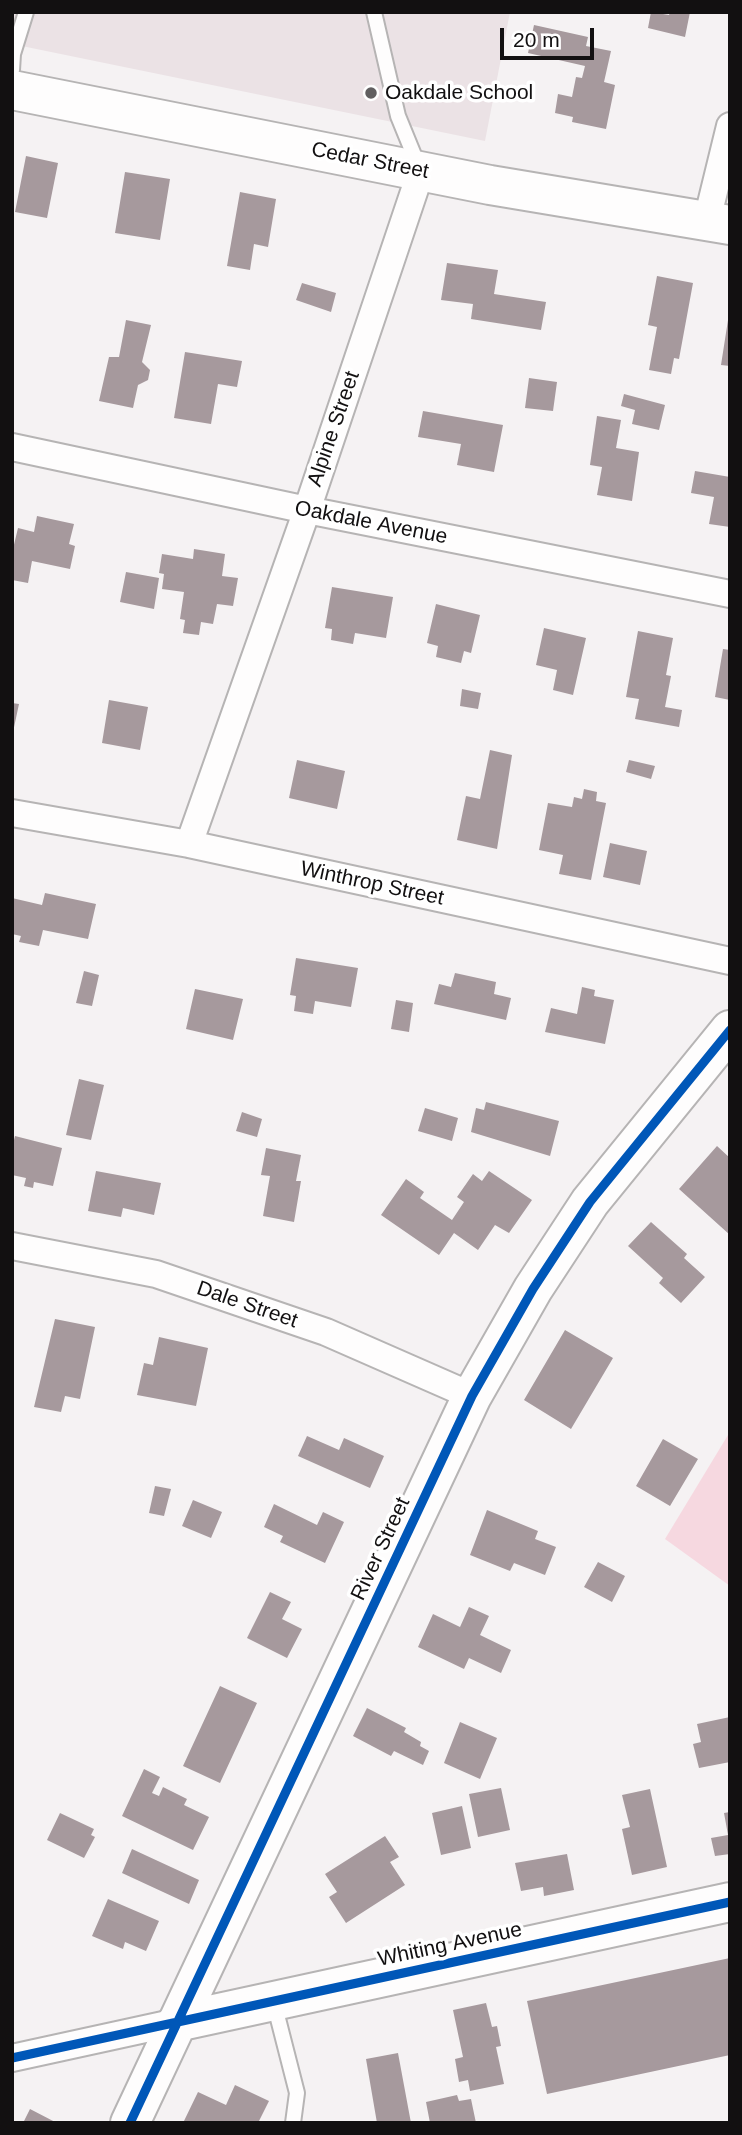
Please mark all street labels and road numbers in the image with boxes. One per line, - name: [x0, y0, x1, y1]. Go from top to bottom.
- street label: Cedar Street: [309, 137, 431, 185]
- street label: Alpine Street: [303, 368, 365, 490]
- street label: Oakdale Avenue: [293, 496, 449, 550]
- street label: Winthrop Street: [298, 857, 446, 911]
- street label: Dale Street: [193, 1276, 301, 1334]
- street label: River Street: [346, 1493, 416, 1605]
- street label: Whiting Avenue: [376, 1917, 524, 1973]

